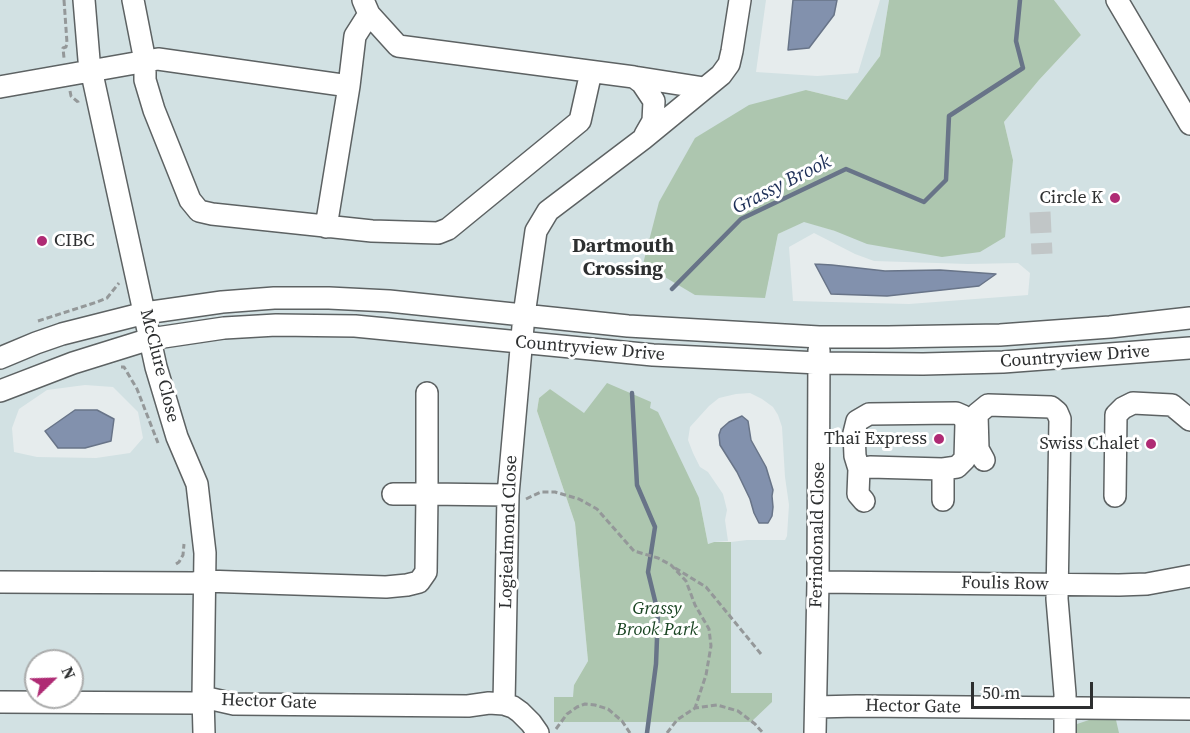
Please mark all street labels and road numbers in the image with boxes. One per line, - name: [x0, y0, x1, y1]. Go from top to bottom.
- street label: McClure Close: [134, 307, 184, 425]
- street label: Countryview Drive: [514, 332, 666, 366]
- street label: Countryview Drive: [999, 341, 1151, 373]
- street label: Logiealmond Close: [496, 455, 522, 609]
- street label: Ferindonald Close: [806, 462, 830, 608]
- street label: Foulis Row: [961, 572, 1049, 596]
- street label: Hector Gate: [221, 690, 317, 714]
- street label: Hector Gate: [865, 695, 961, 719]

